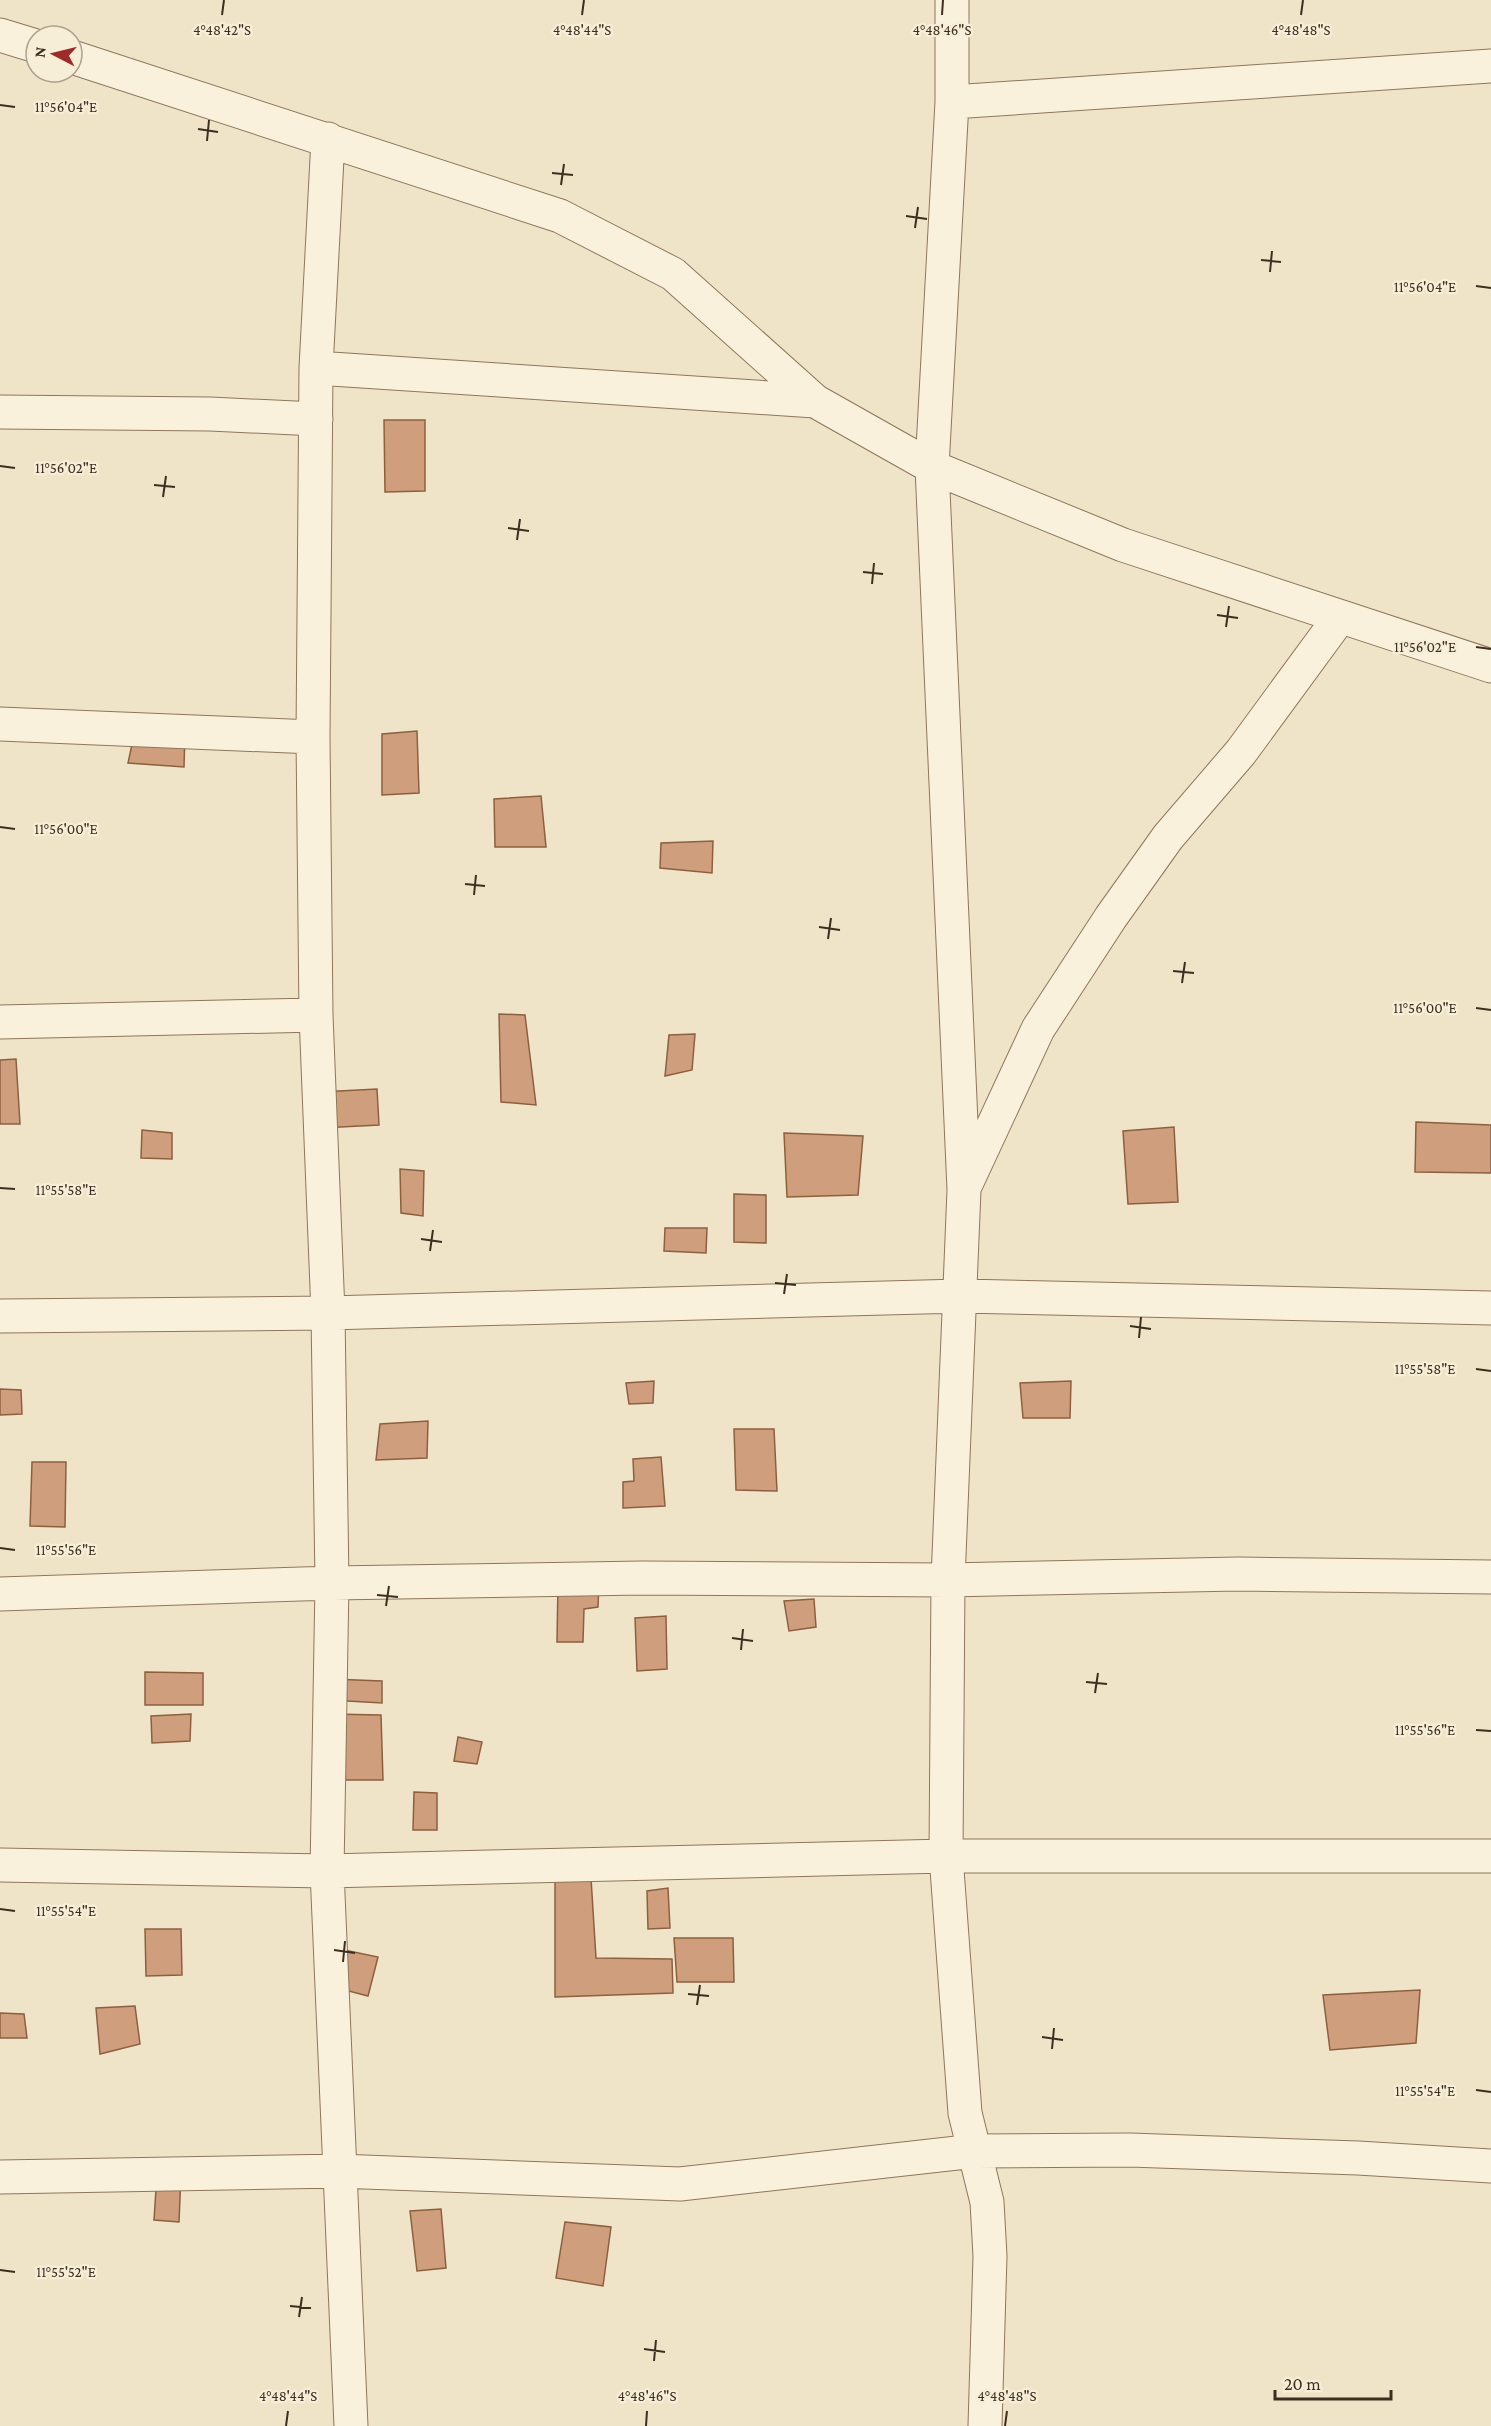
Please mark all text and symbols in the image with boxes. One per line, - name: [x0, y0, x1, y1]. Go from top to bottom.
- text: 4°48'42"S: [193, 22, 251, 38]
- text: 4°48'44"S: [553, 22, 611, 38]
- text: 4°48'46"S: [913, 22, 971, 38]
- text: 4°48'48"S: [1271, 22, 1331, 38]
- north arrow: [24, 24, 84, 84]
- text: N: [31, 46, 49, 59]
- text: 11°56'04"E: [35, 99, 97, 115]
- text: 11°56'04"E: [1394, 279, 1456, 295]
- text: 11°56'02"E: [35, 460, 97, 476]
- text: 11°56'02"E: [1394, 639, 1456, 655]
- text: 11°56'00"E: [34, 821, 98, 837]
- text: 11°56'00"E: [1393, 1000, 1457, 1016]
- text: 11°55'58"E: [36, 1182, 96, 1198]
- text: 11°55'58"E: [1395, 1361, 1455, 1377]
- text: 11°55'56"E: [36, 1542, 96, 1558]
- text: 11°55'56"E: [1395, 1722, 1455, 1738]
- text: 11°55'54"E: [36, 1903, 96, 1919]
- text: 11°55'54"E: [1395, 2083, 1455, 2099]
- text: 11°55'52"E: [36, 2264, 96, 2280]
- scale bar: [1275, 2363, 1390, 2401]
- text: 20 m: [1284, 2374, 1321, 2394]
- text: 4°48'44"S: [259, 2388, 317, 2404]
- text: 4°48'46"S: [618, 2388, 676, 2404]
- text: 4°48'48"S: [977, 2388, 1037, 2404]

